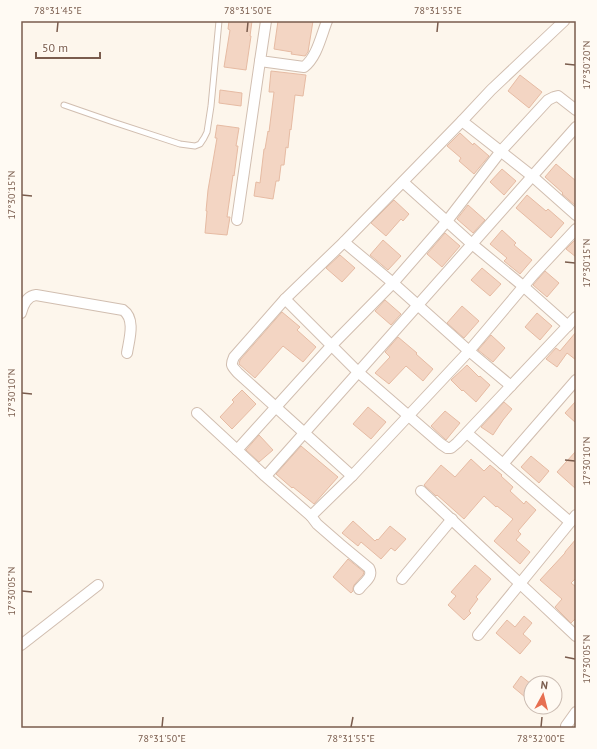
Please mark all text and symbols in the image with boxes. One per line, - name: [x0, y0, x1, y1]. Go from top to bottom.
- text: 78°31'45"E: [34, 4, 82, 17]
- text: 78°31'50"E: [224, 4, 272, 17]
- text: 78°31'55"E: [414, 4, 462, 17]
- scale bar: [36, 34, 100, 60]
- text: 50 m: [42, 40, 68, 55]
- text: 17°30'20"N: [580, 40, 593, 90]
- text: 17°30'15"N: [5, 170, 18, 220]
- text: 17°30'15"N: [580, 238, 593, 288]
- text: 17°30'10"N: [5, 368, 18, 418]
- text: 17°30'10"N: [580, 436, 593, 486]
- text: 17°30'05"N: [5, 566, 18, 616]
- text: 17°30'05"N: [580, 634, 593, 684]
- north arrow: [523, 675, 563, 715]
- text: N: [540, 678, 549, 692]
- text: 78°31'50"E: [138, 732, 186, 745]
- text: 78°31'55"E: [327, 732, 375, 745]
- text: 78°32'00"E: [517, 732, 565, 745]

